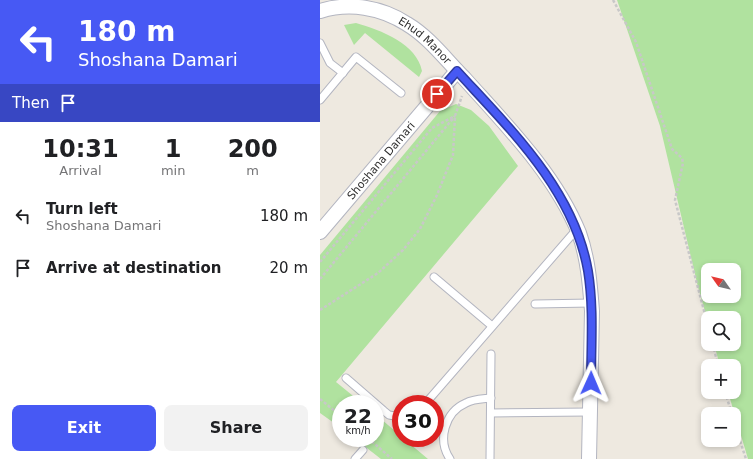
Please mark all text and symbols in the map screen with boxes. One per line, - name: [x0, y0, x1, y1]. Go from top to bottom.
- street label: Ehud Manor: [396, 14, 454, 67]
- text: 180 m: [78, 15, 175, 48]
- icon: left: [12, 16, 64, 68]
- text: Shoshana Damari: [78, 49, 238, 70]
- pin: [420, 77, 454, 111]
- icon: arrive: [426, 83, 448, 105]
- icon: arrive: [57, 92, 79, 114]
- text: Then: [12, 94, 49, 112]
- street label: Shoshana Damari: [344, 119, 418, 202]
- text: 10:31: [42, 135, 119, 163]
- text: 1: [165, 135, 181, 163]
- text: 200: [228, 135, 278, 163]
- text: Arrival: [59, 163, 102, 178]
- text: min: [161, 163, 185, 178]
- text: m: [246, 163, 259, 178]
- text: Turn left: [46, 200, 118, 218]
- icon: left: [12, 205, 34, 227]
- text: 180 m: [260, 207, 308, 225]
- text: Shoshana Damari: [46, 218, 161, 233]
- icon: arrive: [12, 257, 34, 279]
- text: Arrive at destination: [46, 259, 221, 277]
- text: 20 m: [270, 259, 308, 277]
- north arrow: [701, 263, 741, 303]
- map controls: [701, 263, 741, 447]
- button: search: [701, 311, 741, 351]
- button: +: [701, 359, 741, 399]
- position arrow: [570, 362, 612, 404]
- speed limit sign: 30: [392, 395, 444, 447]
- text: 22: [344, 404, 372, 428]
- button: Exit: [12, 405, 156, 451]
- button: Share: [164, 405, 308, 451]
- button: −: [701, 407, 741, 447]
- text: km/h: [345, 425, 371, 436]

